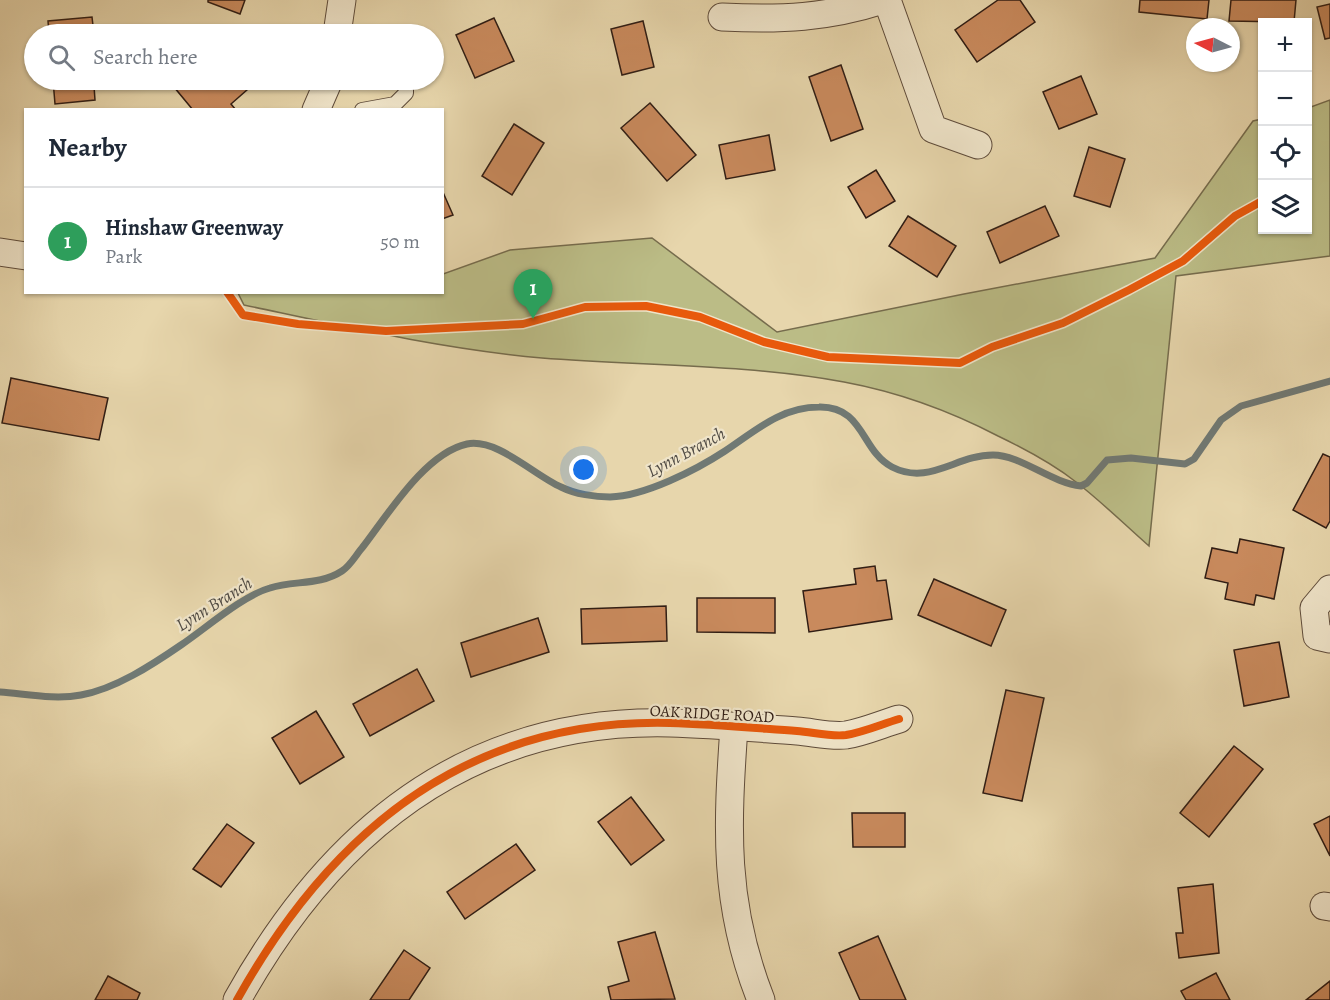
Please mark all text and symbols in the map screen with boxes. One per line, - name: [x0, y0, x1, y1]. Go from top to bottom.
- north arrow: [1186, 18, 1240, 72]
- map controls: [1258, 18, 1312, 234]
- button: +: [1258, 18, 1312, 72]
- search box: [24, 24, 444, 90]
- icon: search: [45, 41, 78, 74]
- text: Search here: [93, 42, 198, 72]
- button: −: [1258, 72, 1312, 126]
- button: locate: [1258, 126, 1312, 180]
- text: Nearby: [48, 130, 127, 165]
- button: layers: [1258, 180, 1312, 234]
- text: Hinshaw Greenway: [105, 213, 283, 243]
- text: 1: [64, 228, 71, 255]
- text: 50 m: [380, 228, 420, 255]
- text: Park: [105, 243, 143, 270]
- pin: 1: [514, 270, 552, 319]
- water label: Lynn Branch: [643, 421, 730, 483]
- your location: [569, 455, 598, 484]
- water label: Lynn Branch: [171, 571, 257, 637]
- street label: OAK RIDGE ROAD: [649, 700, 775, 728]

